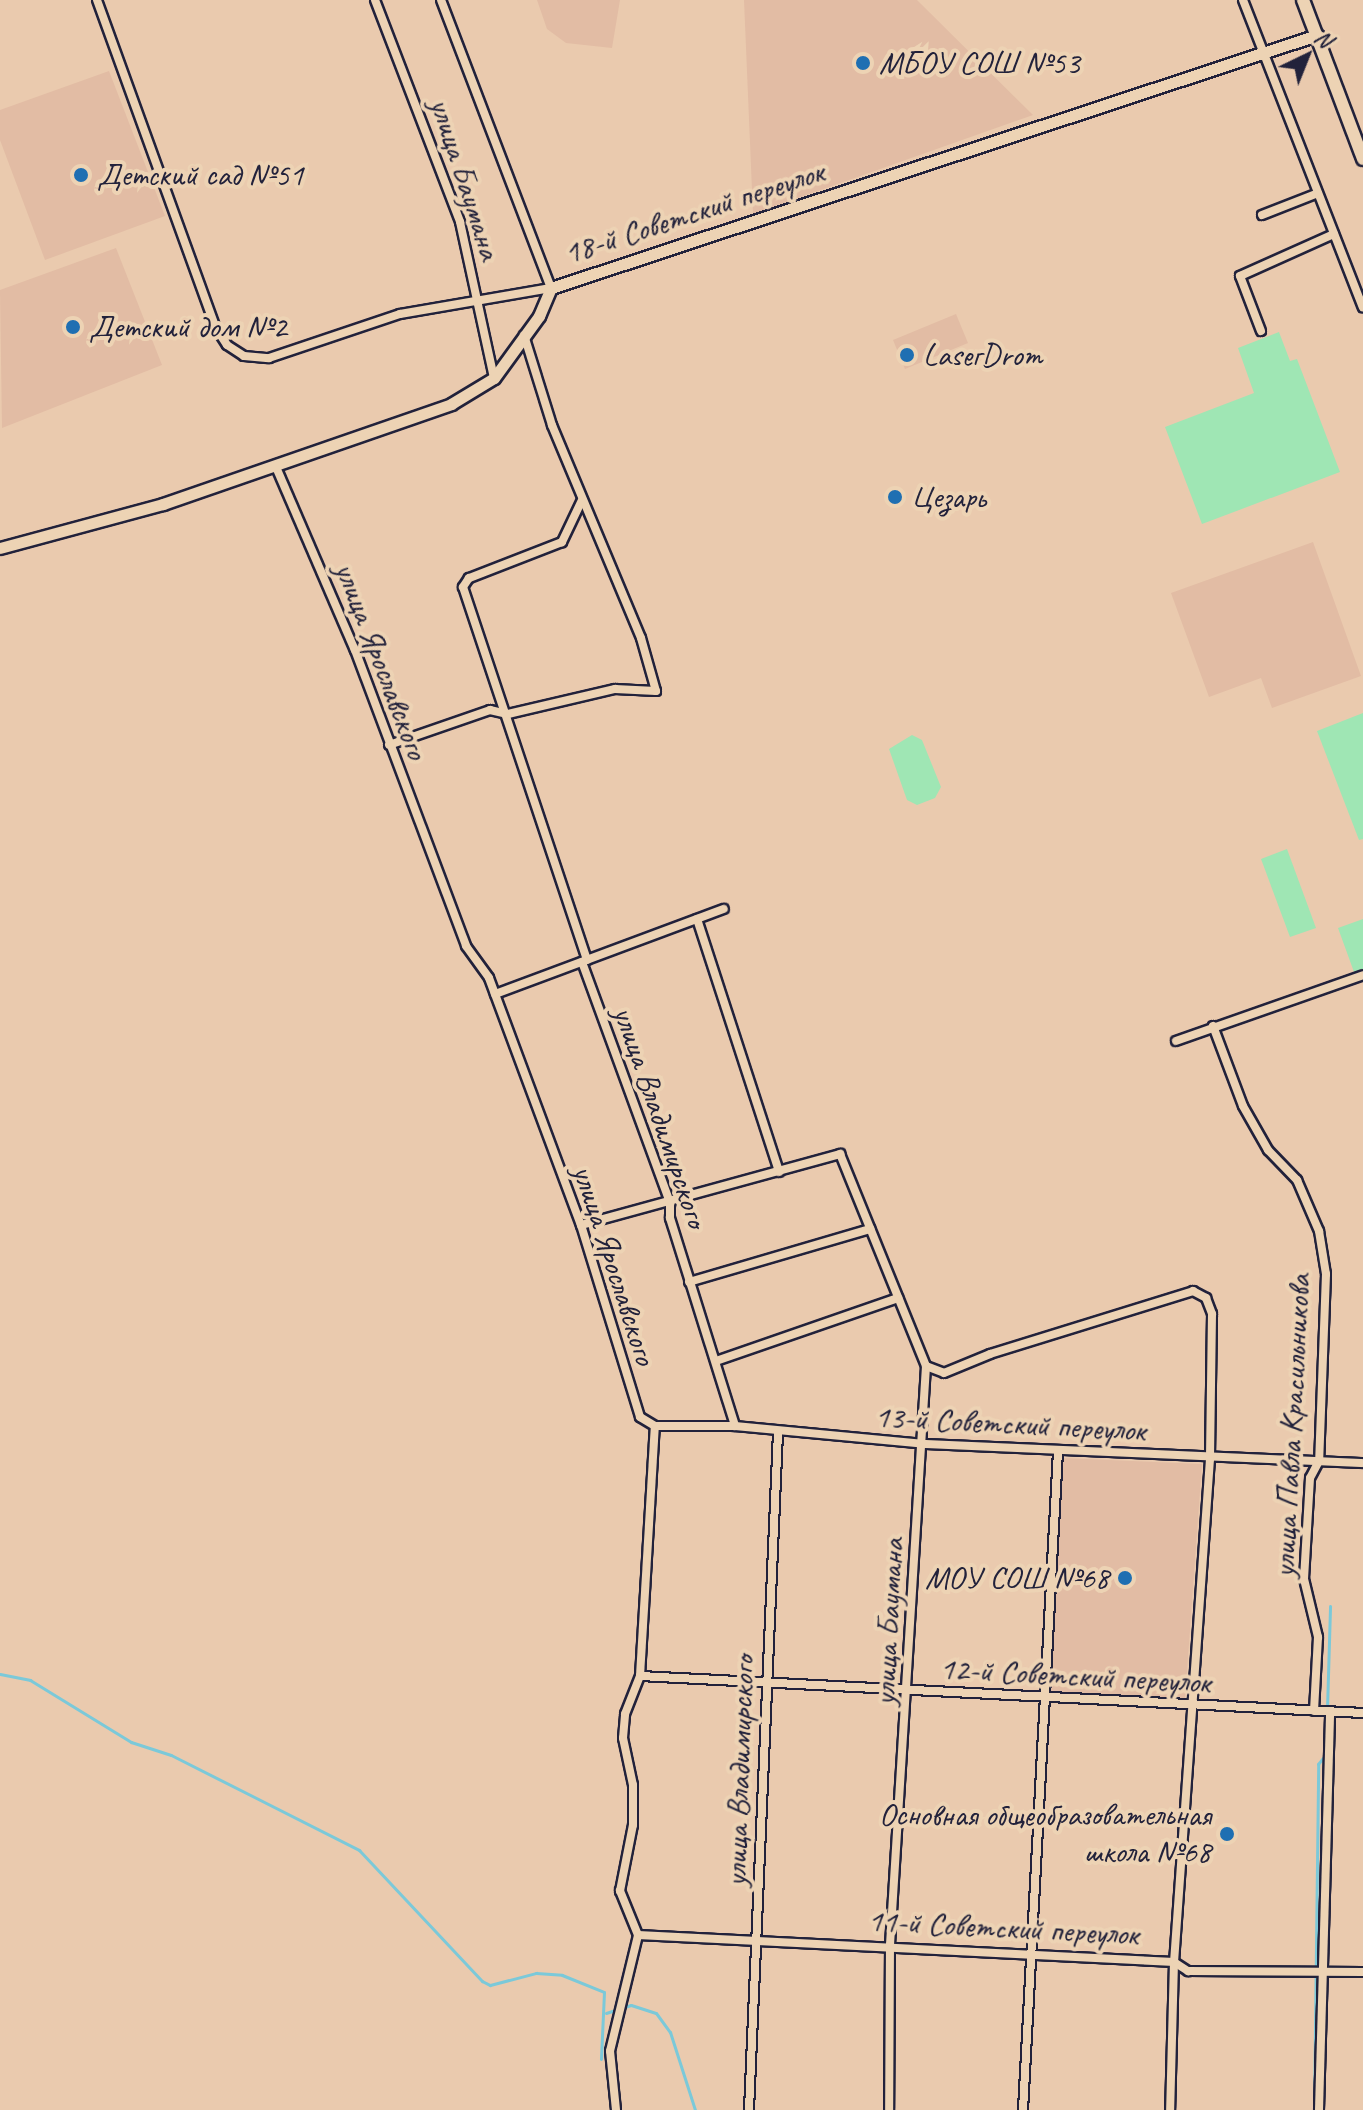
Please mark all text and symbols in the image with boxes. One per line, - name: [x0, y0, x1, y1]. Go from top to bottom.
- north arrow: [1267, 16, 1347, 96]
- text: N: [1309, 24, 1338, 53]
- place label: МБОУ СОШ №53: [879, 44, 1079, 82]
- marker: МБОУ СОШ №53: [854, 54, 872, 72]
- street label: улица Баумана: [421, 94, 509, 264]
- street label: 18-й Советский переулок: [559, 153, 829, 273]
- place label: Детский сад №51: [97, 156, 303, 194]
- marker: Детский сад №51: [72, 166, 90, 184]
- place label: Детский дом №2: [89, 308, 287, 346]
- marker: Детский дом №2: [64, 318, 82, 336]
- place label: LaseгDrom: [923, 336, 1042, 374]
- marker: LaseгDrom: [898, 346, 916, 364]
- place label: Цезарь: [911, 478, 986, 516]
- marker: Цезарь: [886, 488, 904, 506]
- street label: улица Ярославского: [326, 557, 436, 765]
- street label: улица Владимирского: [604, 1002, 716, 1232]
- street label: улица Ярославского: [564, 1160, 664, 1370]
- street label: улица Павла Красильникова: [1265, 1274, 1319, 1578]
- street label: 13-й Советский переулок: [874, 1398, 1146, 1450]
- street label: улица Баумана: [865, 1538, 913, 1706]
- place label: МОУ СОШ №68: [925, 1559, 1109, 1597]
- marker: МОУ СОШ №68: [1116, 1569, 1134, 1587]
- street label: 12-й Советский переулок: [939, 1650, 1211, 1702]
- street label: улица Владимирского: [717, 1655, 763, 1887]
- place label: Основная общеобразовательная школа №68: [881, 1797, 1211, 1872]
- marker: Основная общеобразовательная школа №68: [1218, 1825, 1236, 1843]
- street label: 11-й Советский переулок: [867, 1902, 1139, 1954]

